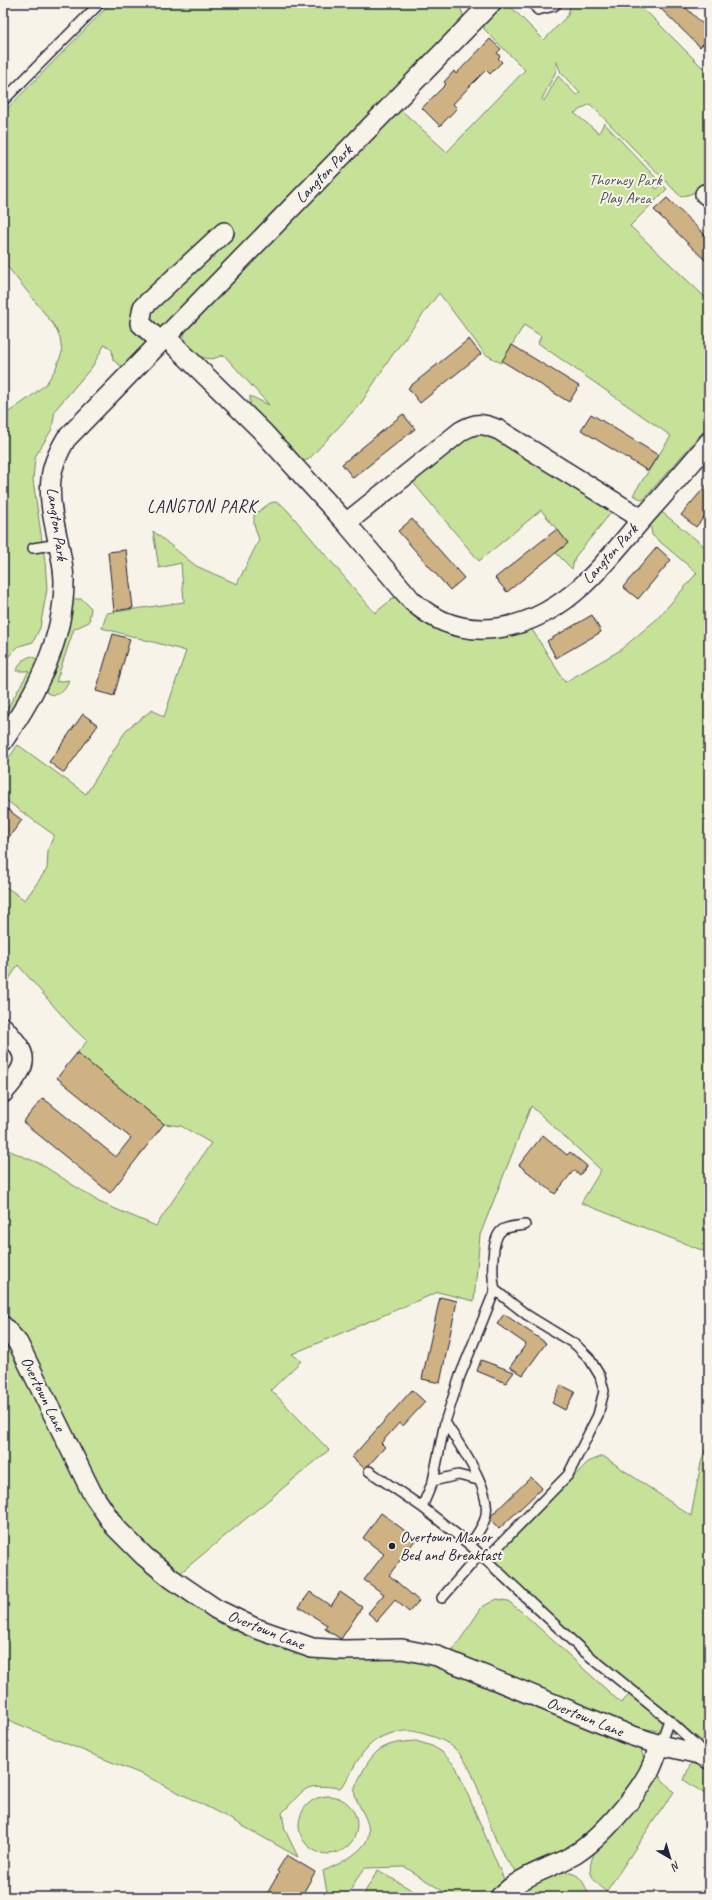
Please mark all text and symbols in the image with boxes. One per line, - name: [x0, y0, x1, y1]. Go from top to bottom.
- street label: Langton Park: [291, 140, 358, 207]
- park label: Thorney Park Play Area: [588, 170, 663, 208]
- street label: Langton Park: [42, 486, 72, 563]
- district label: LANGTON PARK: [147, 496, 260, 517]
- street label: Langton Park: [578, 519, 643, 588]
- street label: Overtown Lane: [16, 1353, 70, 1436]
- place label: Overtown Manor Bed and Breakfast: [400, 1527, 503, 1565]
- marker: Overtown Manor Bed and Breakfast: [387, 1541, 397, 1551]
- street label: Overtown Lane: [225, 1606, 309, 1655]
- street label: Overtown Lane: [544, 1693, 628, 1742]
- north arrow: [650, 1838, 690, 1878]
- text: N: [667, 1858, 683, 1875]

